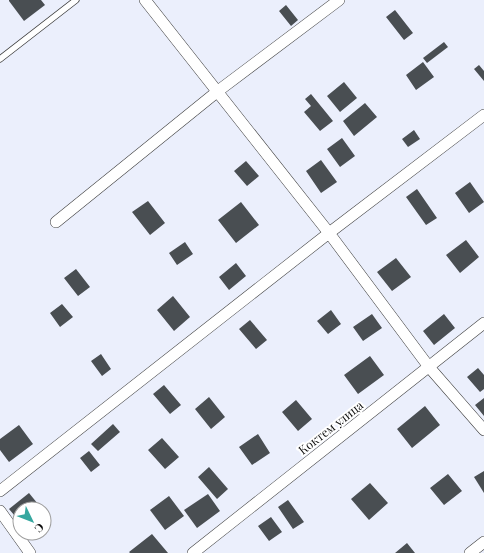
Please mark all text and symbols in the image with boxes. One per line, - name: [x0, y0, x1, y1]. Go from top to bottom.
- street label: Коктем улица: [295, 397, 366, 458]
- north arrow: [12, 501, 52, 541]
- text: С: [31, 520, 48, 536]

